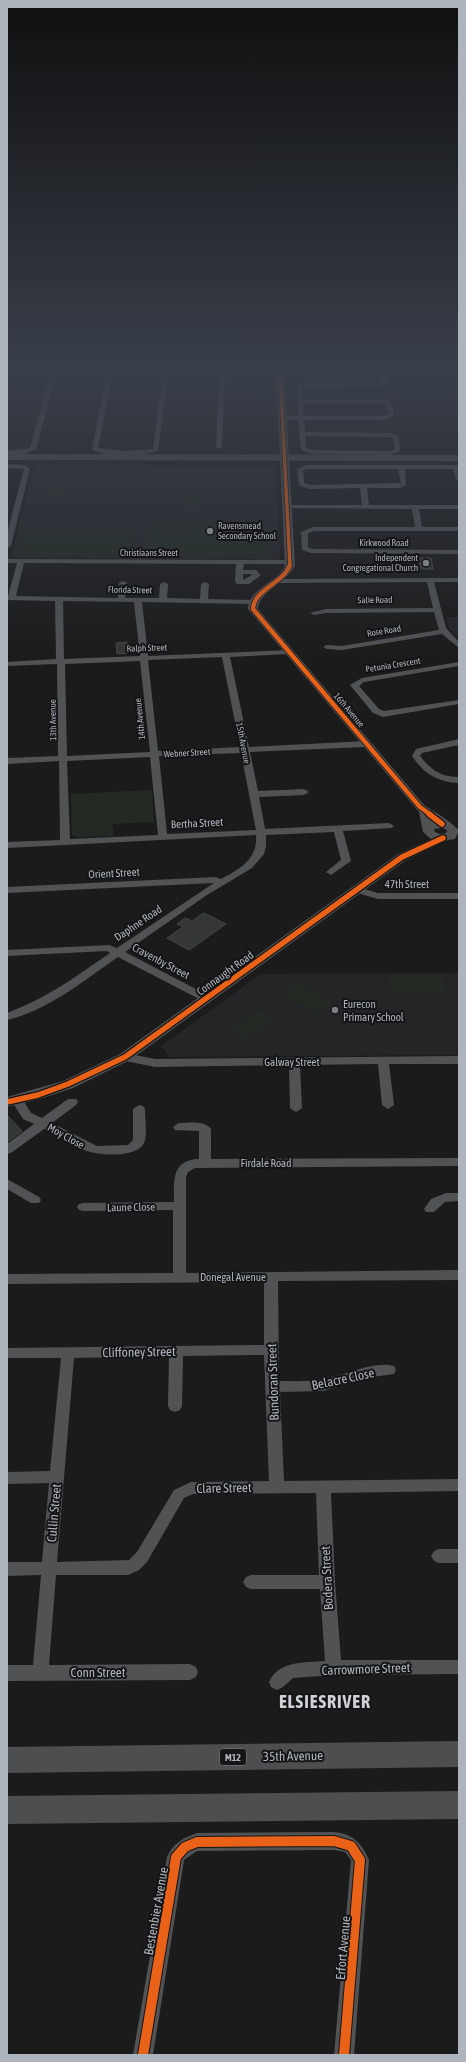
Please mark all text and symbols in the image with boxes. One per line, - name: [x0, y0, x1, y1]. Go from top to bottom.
- place label: Ravensmead Secondary School: [218, 521, 277, 541]
- marker: Ravensmead Secondary School: [205, 526, 215, 536]
- street label: Kirkwood Road: [359, 538, 409, 548]
- street label: Christiaans Street: [120, 548, 178, 558]
- place label: Independent Congregational Church: [343, 553, 418, 573]
- marker: Independent Congregational Church: [421, 558, 431, 568]
- street label: Florida Street: [108, 585, 153, 595]
- street label: Salie Road: [357, 595, 393, 605]
- street label: Rose Road: [366, 623, 402, 639]
- street label: Ralph Street: [126, 642, 168, 654]
- street label: Petunia Crescent: [365, 656, 422, 674]
- street label: 16th Avenue: [332, 691, 366, 729]
- street label: 14th Avenue: [133, 698, 147, 740]
- street label: 13th Avenue: [48, 699, 58, 741]
- street label: 15th Avenue: [234, 722, 252, 764]
- street label: Webner Street: [163, 747, 211, 759]
- street label: Bertha Street: [170, 816, 224, 830]
- street label: Orient Street: [88, 866, 140, 880]
- street label: 47th Street: [385, 878, 429, 890]
- street label: Daphne Road: [112, 903, 164, 943]
- street label: Cravenby Street: [130, 941, 192, 981]
- street label: Connaught Road: [194, 948, 256, 998]
- place label: Eurecon Primary School: [343, 998, 404, 1023]
- marker: Eurecon Primary School: [330, 1005, 340, 1015]
- street label: Galway Street: [264, 1056, 320, 1068]
- street label: Moy Close: [45, 1121, 87, 1151]
- street label: Firdale Road: [241, 1157, 291, 1169]
- street label: Laune Close: [107, 1201, 155, 1213]
- street label: Donegal Avenue: [200, 1271, 266, 1283]
- street label: Bundoran Street: [264, 1343, 282, 1421]
- street label: Cliffoney Street: [102, 1344, 176, 1360]
- street label: Belacre Close: [310, 1365, 376, 1393]
- street label: Clare Street: [196, 1480, 252, 1496]
- street label: Cullin Street: [44, 1483, 64, 1543]
- street label: Bodera Street: [318, 1545, 336, 1610]
- street label: Carrowmore Street: [321, 1660, 411, 1678]
- street label: Conn Street: [71, 1665, 126, 1680]
- district label: ELSIESRIVER: [279, 1691, 371, 1712]
- street label: 35th Avenue: [263, 1748, 323, 1764]
- road number: M12: [220, 1749, 246, 1765]
- street label: Bestenbier Avenue: [141, 1866, 171, 1956]
- street label: Erfort Avenue: [333, 1915, 353, 1981]

